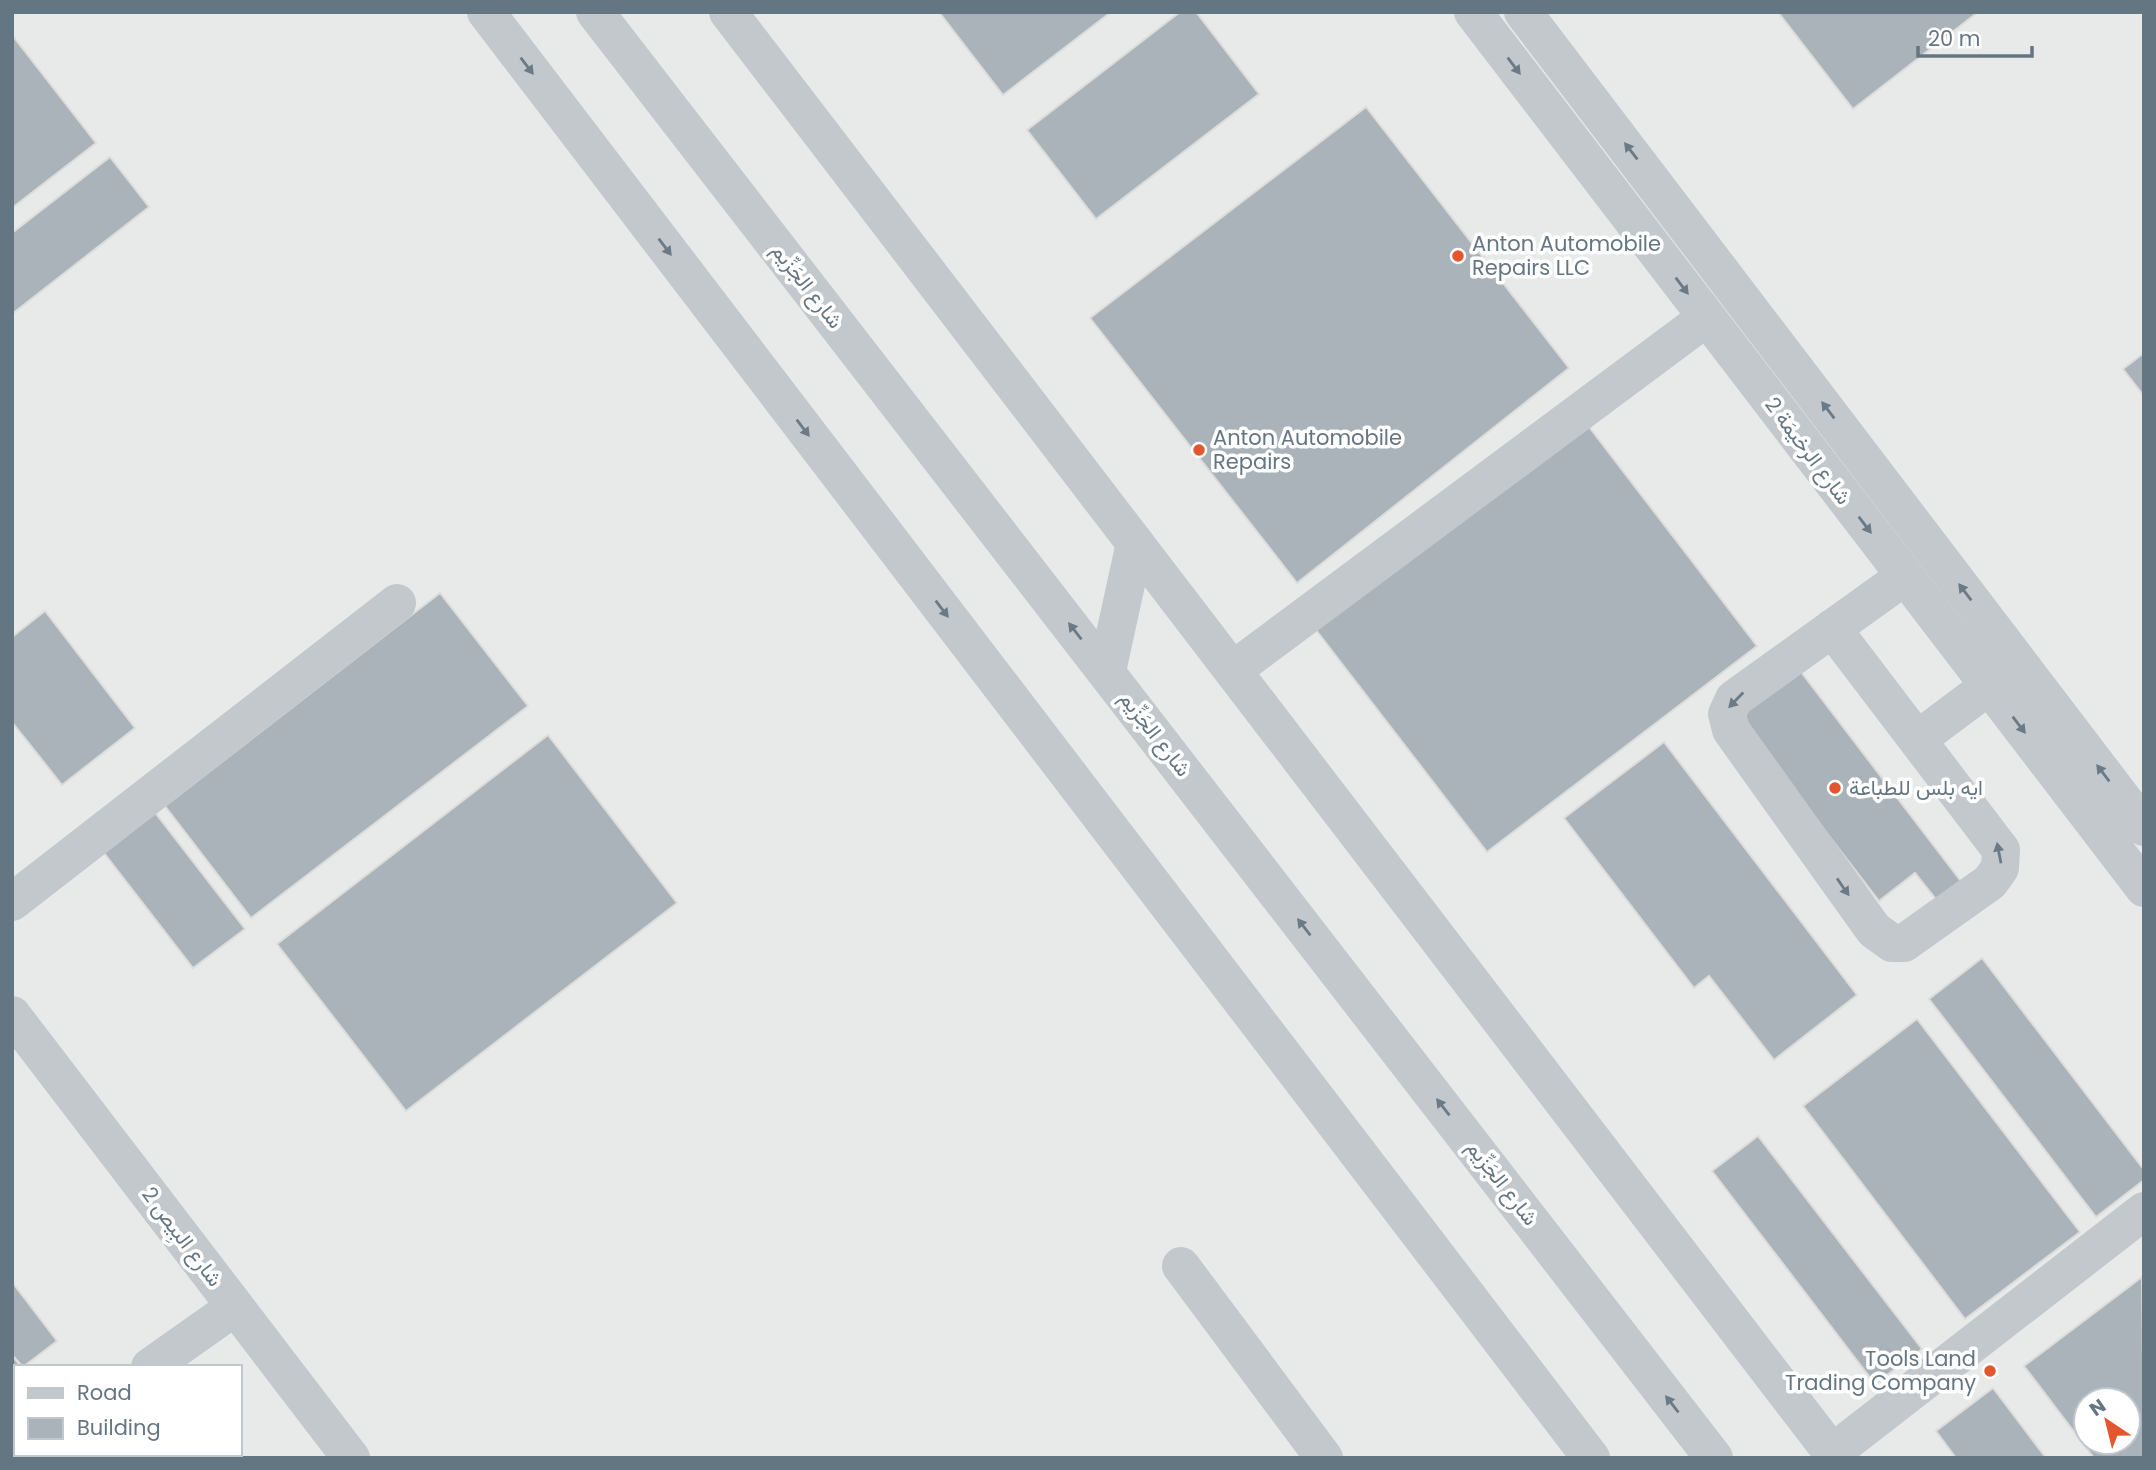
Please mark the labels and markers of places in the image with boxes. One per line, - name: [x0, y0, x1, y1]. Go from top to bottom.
- place label: Anton Automobile Repairs LLC: [1472, 229, 1661, 282]
- marker: Anton Automobile Repairs LLC: [1450, 248, 1466, 264]
- place label: Anton Automobile Repairs: [1213, 423, 1402, 476]
- marker: Anton Automobile Repairs: [1191, 442, 1207, 458]
- place label: ايه بلس للطباعة: [1849, 773, 1983, 802]
- marker: ايه بلس للطباعة: [1827, 780, 1843, 796]
- place label: Tools Land Trading Company: [1785, 1344, 1976, 1397]
- marker: Tools Land Trading Company: [1982, 1363, 1998, 1379]

